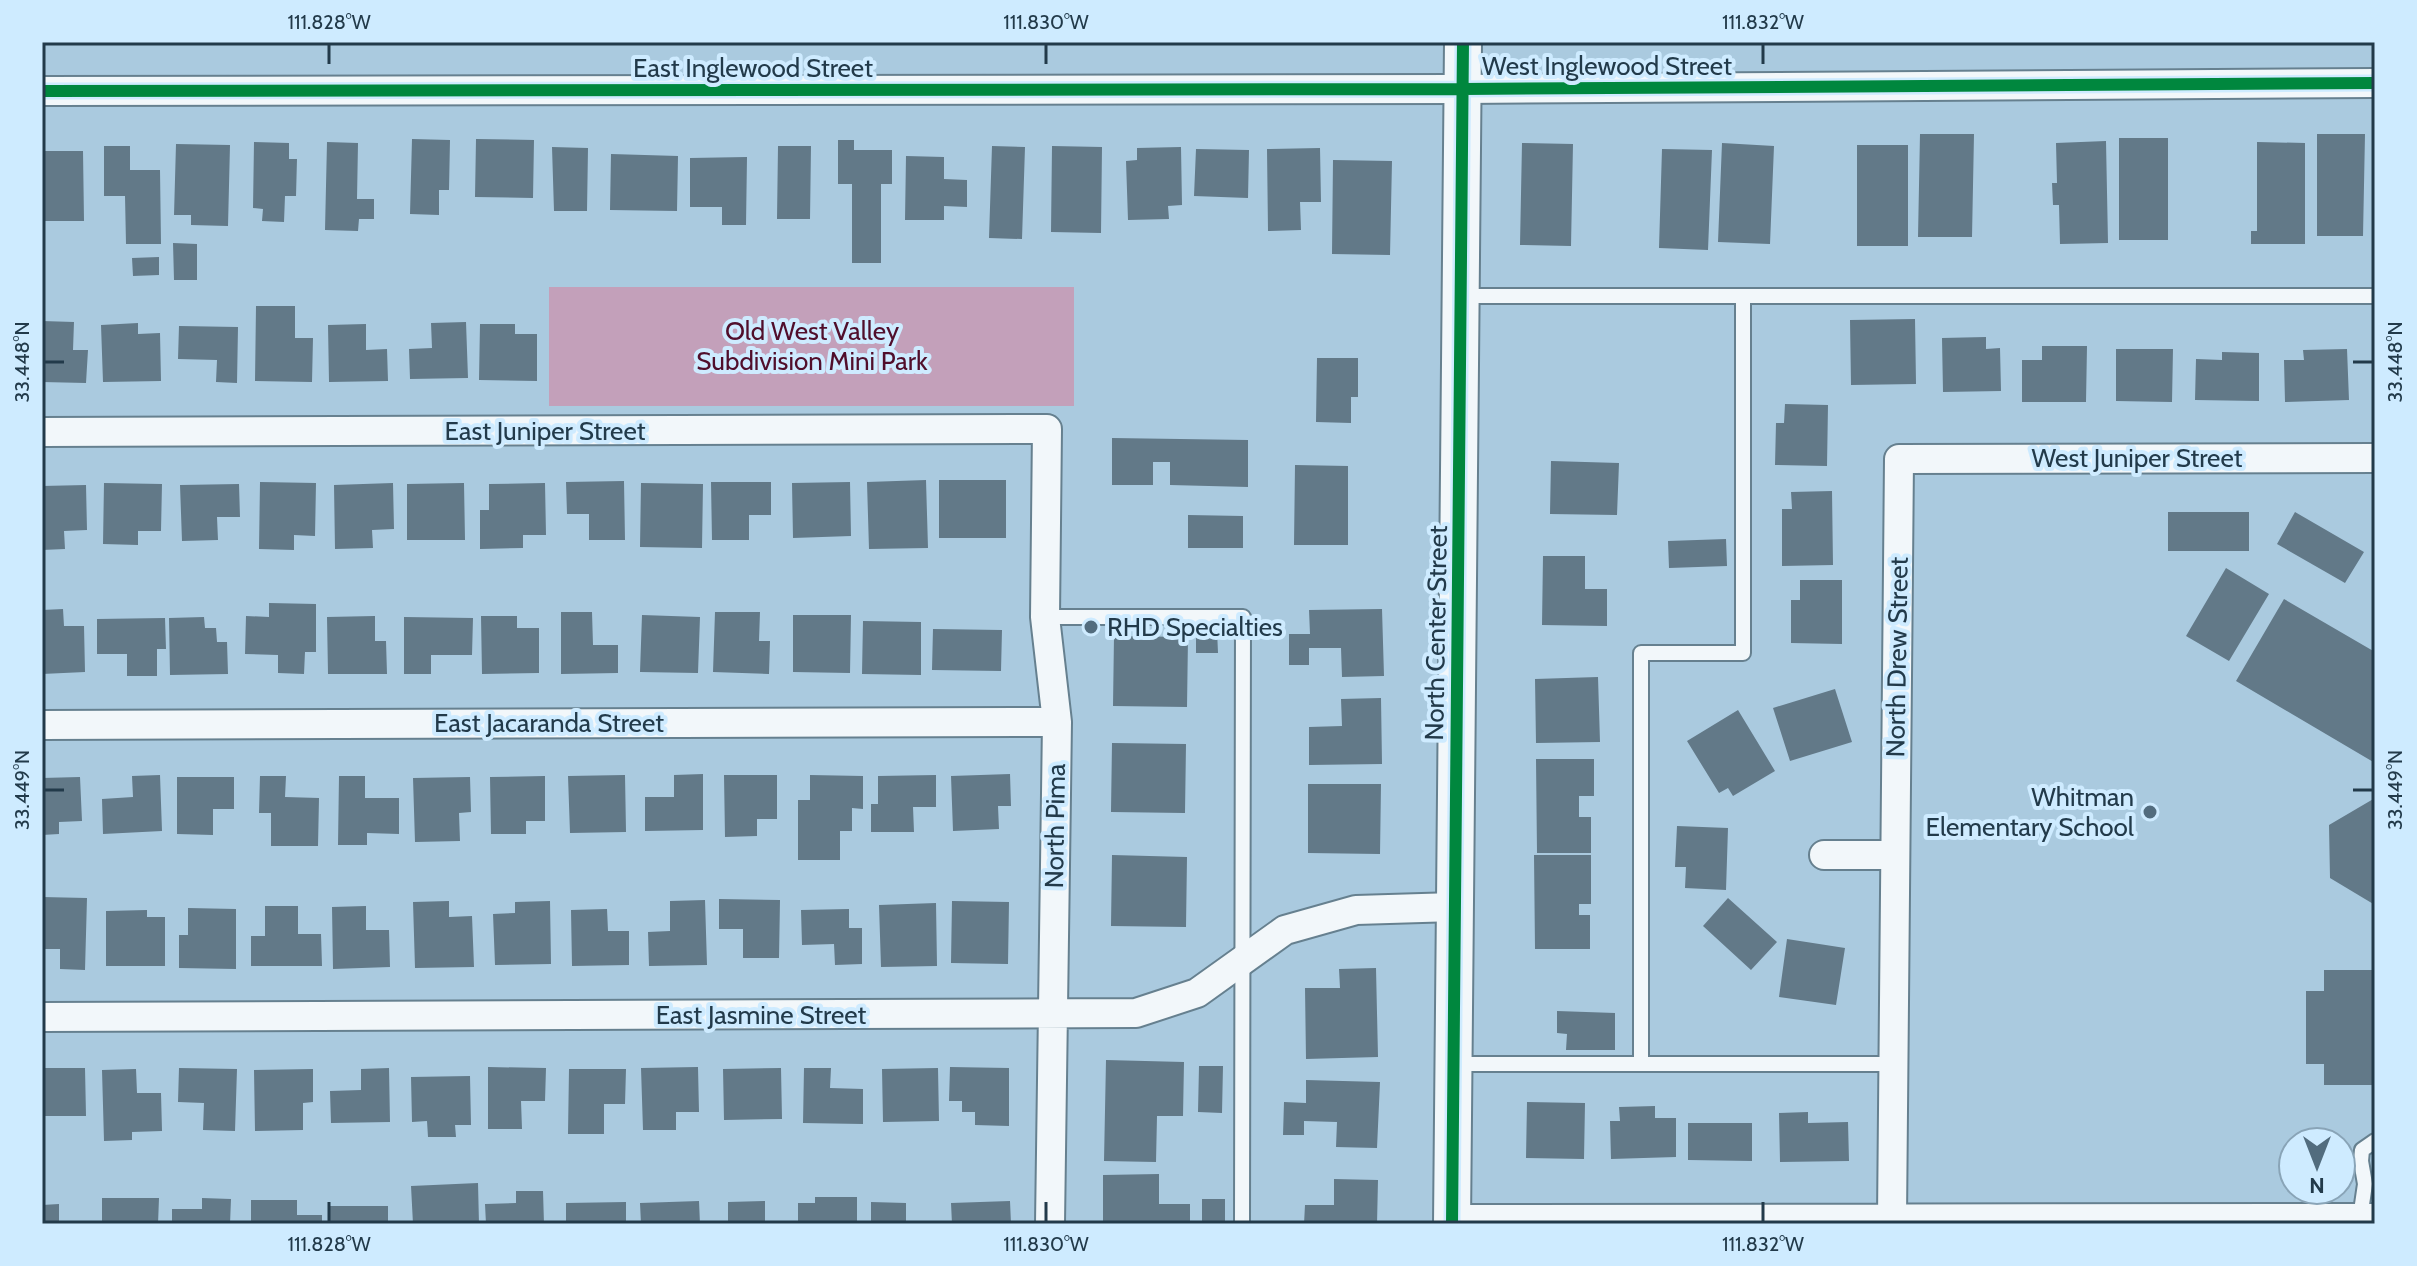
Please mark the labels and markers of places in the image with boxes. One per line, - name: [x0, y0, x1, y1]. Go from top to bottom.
- place label: RHD Specialties: [1107, 611, 1283, 643]
- marker: RHD Specialties: [1082, 618, 1100, 636]
- place label: Whitman Elementary School: [1926, 781, 2134, 843]
- marker: Whitman Elementary School: [2141, 803, 2159, 821]

